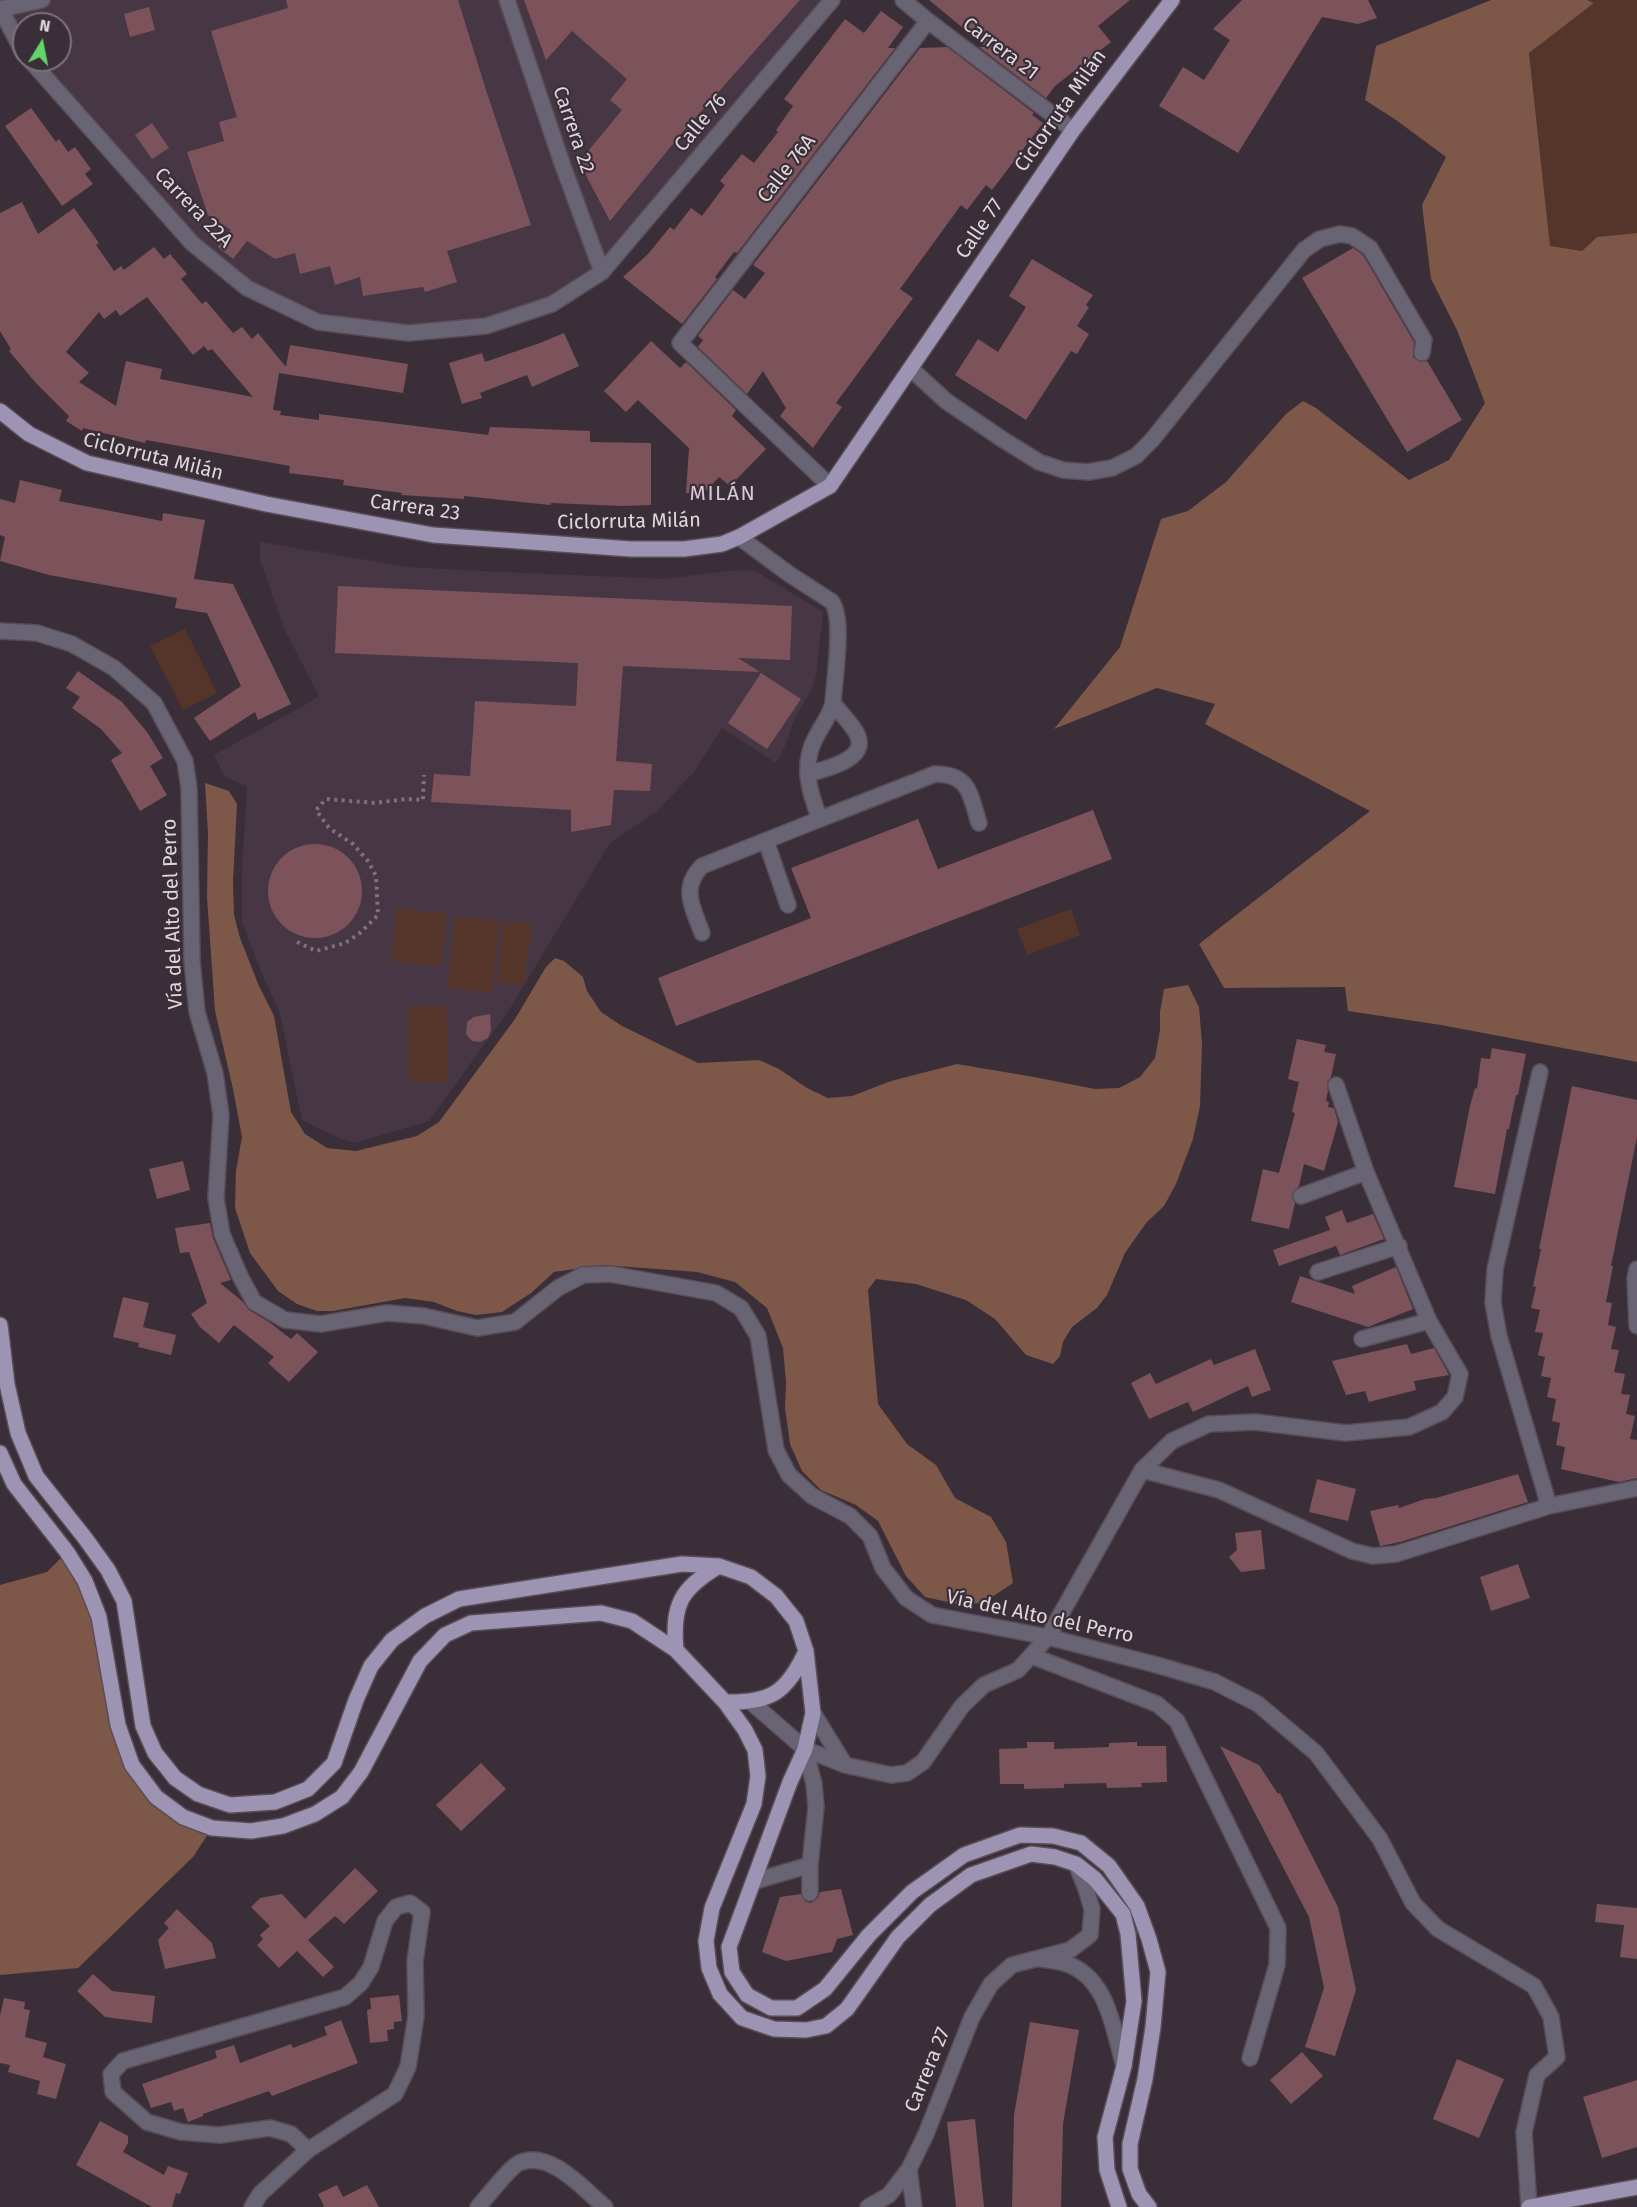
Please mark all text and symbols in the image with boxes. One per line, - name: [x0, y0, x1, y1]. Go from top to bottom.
- north arrow: [12, 12, 72, 72]
- street label: Carrera 21: [957, 13, 1043, 85]
- text: N: [38, 15, 52, 36]
- street label: Ciclorruta Milán: [1010, 45, 1112, 177]
- street label: Carrera 22: [547, 83, 599, 177]
- street label: Calle 76: [670, 89, 732, 157]
- street label: Calle 76A: [753, 130, 821, 208]
- street label: Carrera 22A: [149, 163, 237, 253]
- street label: Calle 77: [951, 194, 1009, 264]
- street label: Ciclorruta Milán: [80, 428, 226, 486]
- district label: MILÁN: [690, 481, 756, 507]
- street label: Carrera 23: [368, 490, 462, 526]
- street label: Ciclorruta Milán: [557, 509, 701, 535]
- street label: Vía del Alto del Perro: [158, 818, 188, 1010]
- street label: Vía del Alto del Perro: [944, 1585, 1136, 1649]
- street label: Carrera 27: [900, 2024, 956, 2116]

